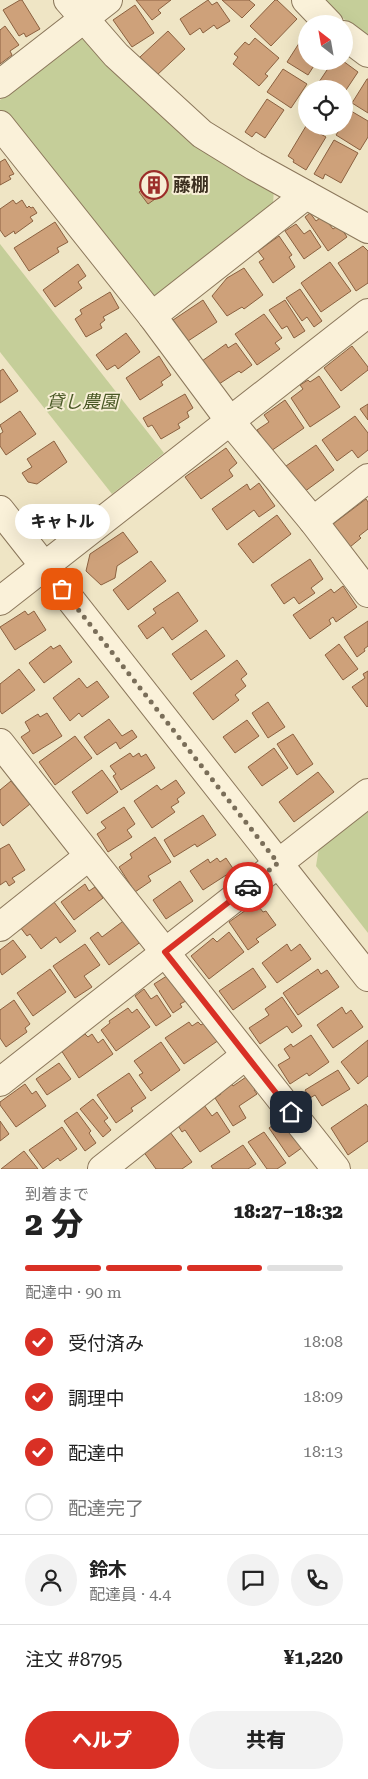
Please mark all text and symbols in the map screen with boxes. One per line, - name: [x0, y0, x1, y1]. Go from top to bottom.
- north arrow: [298, 15, 352, 70]
- map controls: [298, 15, 353, 135]
- button: locate: [298, 80, 353, 135]
- building icon: 藤棚: [139, 170, 169, 200]
- place label: 藤棚: [173, 174, 209, 195]
- park label: 貸し農園: [46, 391, 121, 412]
- callout: キャトル: [15, 504, 110, 539]
- text: キャトル: [30, 512, 95, 531]
- pin: [41, 568, 83, 610]
- icon: bag: [48, 575, 76, 603]
- courier: [223, 862, 273, 912]
- icon: car: [234, 873, 262, 901]
- pin: [270, 1091, 312, 1133]
- icon: home: [277, 1098, 305, 1126]
- text: 到着まで: [25, 1185, 89, 1204]
- text: 18:27–18:32: [234, 1200, 343, 1223]
- text: 2 分: [25, 1205, 83, 1243]
- text: 配達中 · 90 m: [25, 1283, 122, 1302]
- icon: check: [25, 1328, 53, 1356]
- text: 受付済み: [68, 1332, 144, 1355]
- text: 18:08: [303, 1332, 343, 1351]
- icon: check: [25, 1383, 53, 1411]
- text: 調理中: [68, 1387, 125, 1410]
- text: 18:09: [303, 1387, 343, 1406]
- icon: check: [25, 1438, 53, 1466]
- text: 配達中: [68, 1442, 125, 1465]
- text: 18:13: [303, 1442, 343, 1461]
- text: 配達完了: [68, 1497, 144, 1520]
- button: person: [25, 1554, 77, 1606]
- button: chat: [227, 1554, 279, 1606]
- button: phone: [291, 1554, 343, 1606]
- text: 鈴木: [89, 1558, 127, 1581]
- text: 配達員 · 4.4: [89, 1585, 171, 1604]
- text: ¥1,220: [284, 1646, 343, 1669]
- text: 注文 #8795: [25, 1648, 122, 1671]
- button: ヘルプ: [25, 1711, 179, 1769]
- button: 共有: [189, 1711, 343, 1769]

